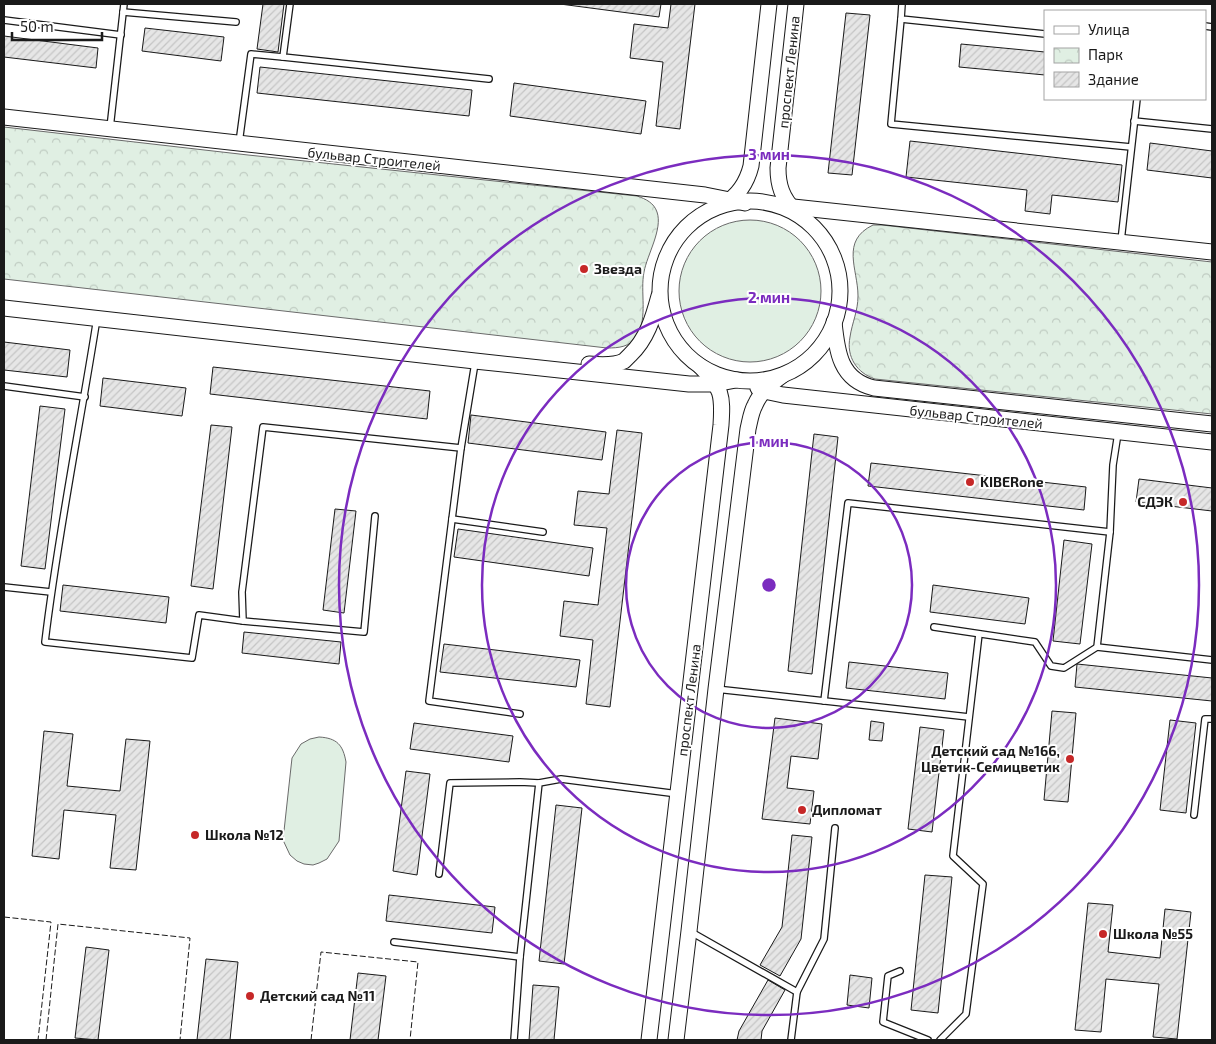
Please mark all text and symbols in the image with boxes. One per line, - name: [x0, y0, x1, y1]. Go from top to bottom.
- scale bar: [12, 10, 102, 42]
- legend: [1044, 10, 1206, 100]
- street label: проспект Ленина: [774, 15, 803, 129]
- text: 50 m: [20, 17, 54, 35]
- text: Улица: [1088, 20, 1130, 38]
- text: Парк: [1088, 45, 1123, 63]
- text: Здание: [1088, 70, 1139, 88]
- street label: бульвар Строителей: [307, 143, 442, 174]
- text: 3 мин: [748, 145, 790, 163]
- place label: Звезда: [594, 260, 642, 277]
- marker: Звезда: [578, 263, 590, 275]
- text: 2 мин: [748, 288, 790, 306]
- street label: бульвар Строителей: [909, 401, 1044, 432]
- text: 1 мин: [749, 432, 789, 450]
- place label: KIBERone: [980, 473, 1044, 490]
- marker: KIBERone: [964, 476, 976, 488]
- place label: СДЭК: [1137, 493, 1173, 510]
- marker: СДЭК: [1177, 496, 1189, 508]
- centre of rings: [760, 576, 778, 594]
- street label: проспект Ленина: [673, 643, 704, 757]
- place label: Детский сад №166, Цветик-Семицветик: [921, 742, 1060, 775]
- marker: Детский сад №166, Цветик-Семицветик: [1064, 753, 1076, 765]
- place label: Дипломат: [812, 801, 882, 818]
- marker: Дипломат: [796, 804, 808, 816]
- place label: Школа №12: [205, 826, 284, 843]
- marker: Школа №12: [189, 829, 201, 841]
- place label: Школа №55: [1113, 925, 1193, 942]
- marker: Школа №55: [1097, 928, 1109, 940]
- place label: Детский сад №11: [260, 987, 375, 1004]
- marker: Детский сад №11: [244, 990, 256, 1002]

